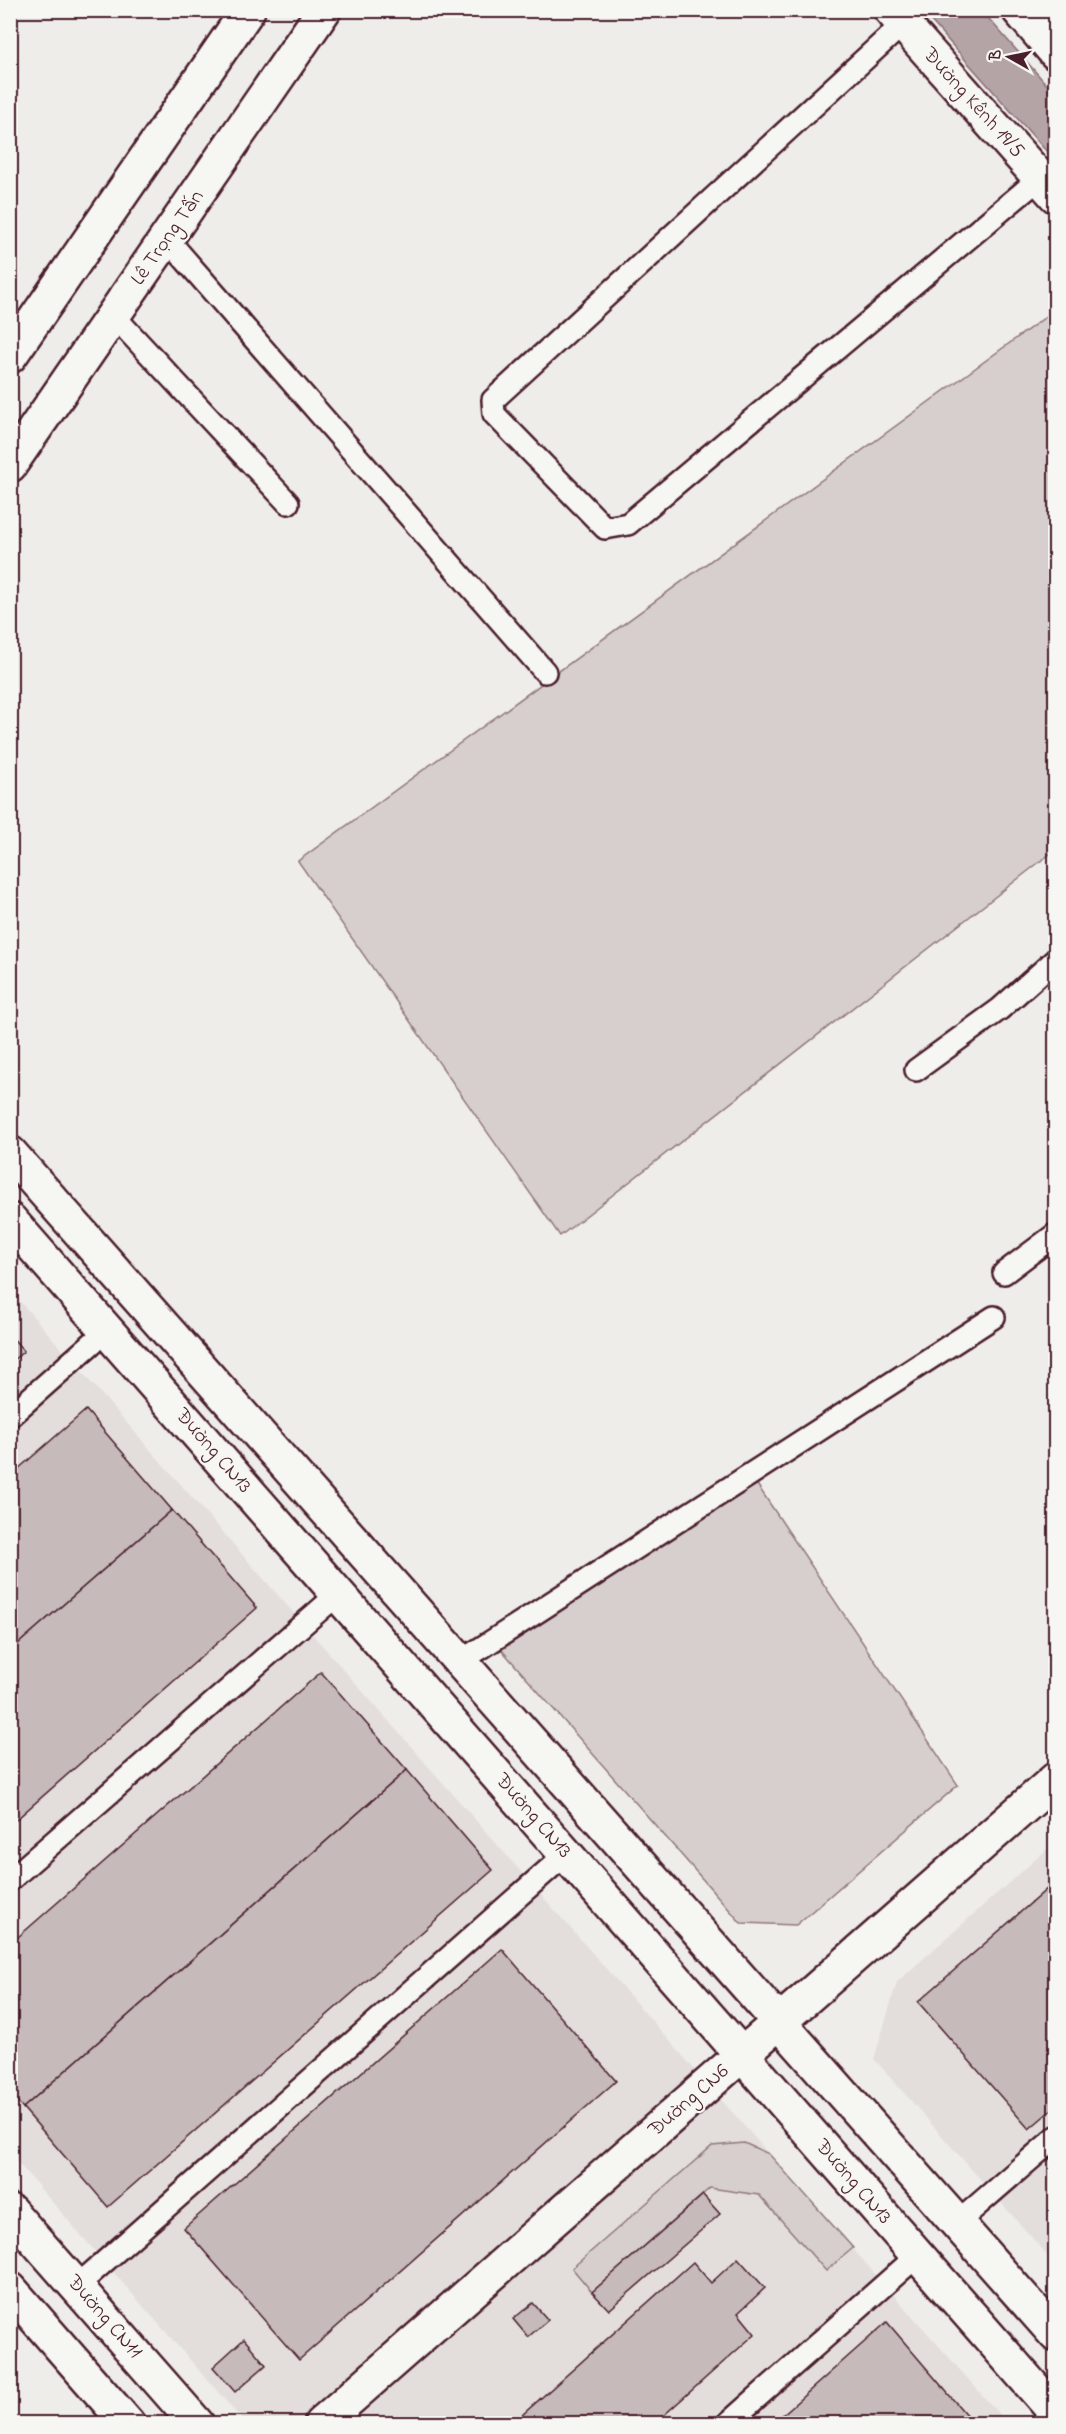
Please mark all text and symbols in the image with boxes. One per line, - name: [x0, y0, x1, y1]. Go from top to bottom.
- north arrow: [979, 27, 1039, 87]
- street label: Đường Kênh 19/5: [913, 40, 1031, 166]
- text: B: [983, 48, 1009, 63]
- street label: Lê Trọng Tấn: [124, 184, 214, 293]
- street label: Đường CN13: [165, 1401, 259, 1502]
- street label: Đường CN13: [485, 1766, 579, 1867]
- street label: Đường CN6: [641, 2057, 737, 2147]
- street label: Đường CN13: [805, 2132, 899, 2233]
- street label: Đường CN11: [57, 2268, 149, 2367]

